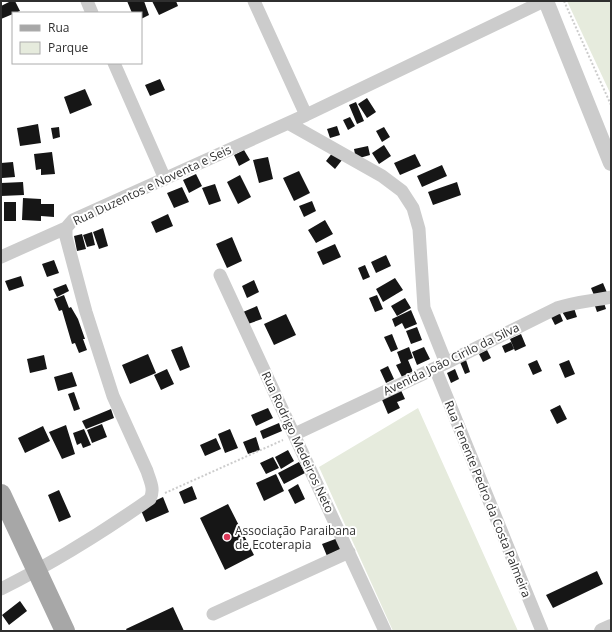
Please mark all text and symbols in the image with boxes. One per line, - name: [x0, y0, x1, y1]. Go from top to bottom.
- legend: [12, 12, 142, 64]
- text: Rua: [48, 19, 69, 36]
- text: Parque: [48, 39, 88, 56]
- street label: Rua Duzentos e Noventa e Seis: [70, 141, 234, 229]
- street label: Avenida João Cirilo da Silva: [380, 319, 522, 399]
- street label: Rua Rodrigo Medeiros Neto: [258, 369, 338, 515]
- street label: Rua Tenente Pedro da Costa Palmeira: [441, 398, 535, 600]
- place label: Associação Paraibana de Ecoterapia: [235, 522, 356, 553]
- marker: Associação Paraibana de Ecoterapia: [222, 532, 232, 542]

